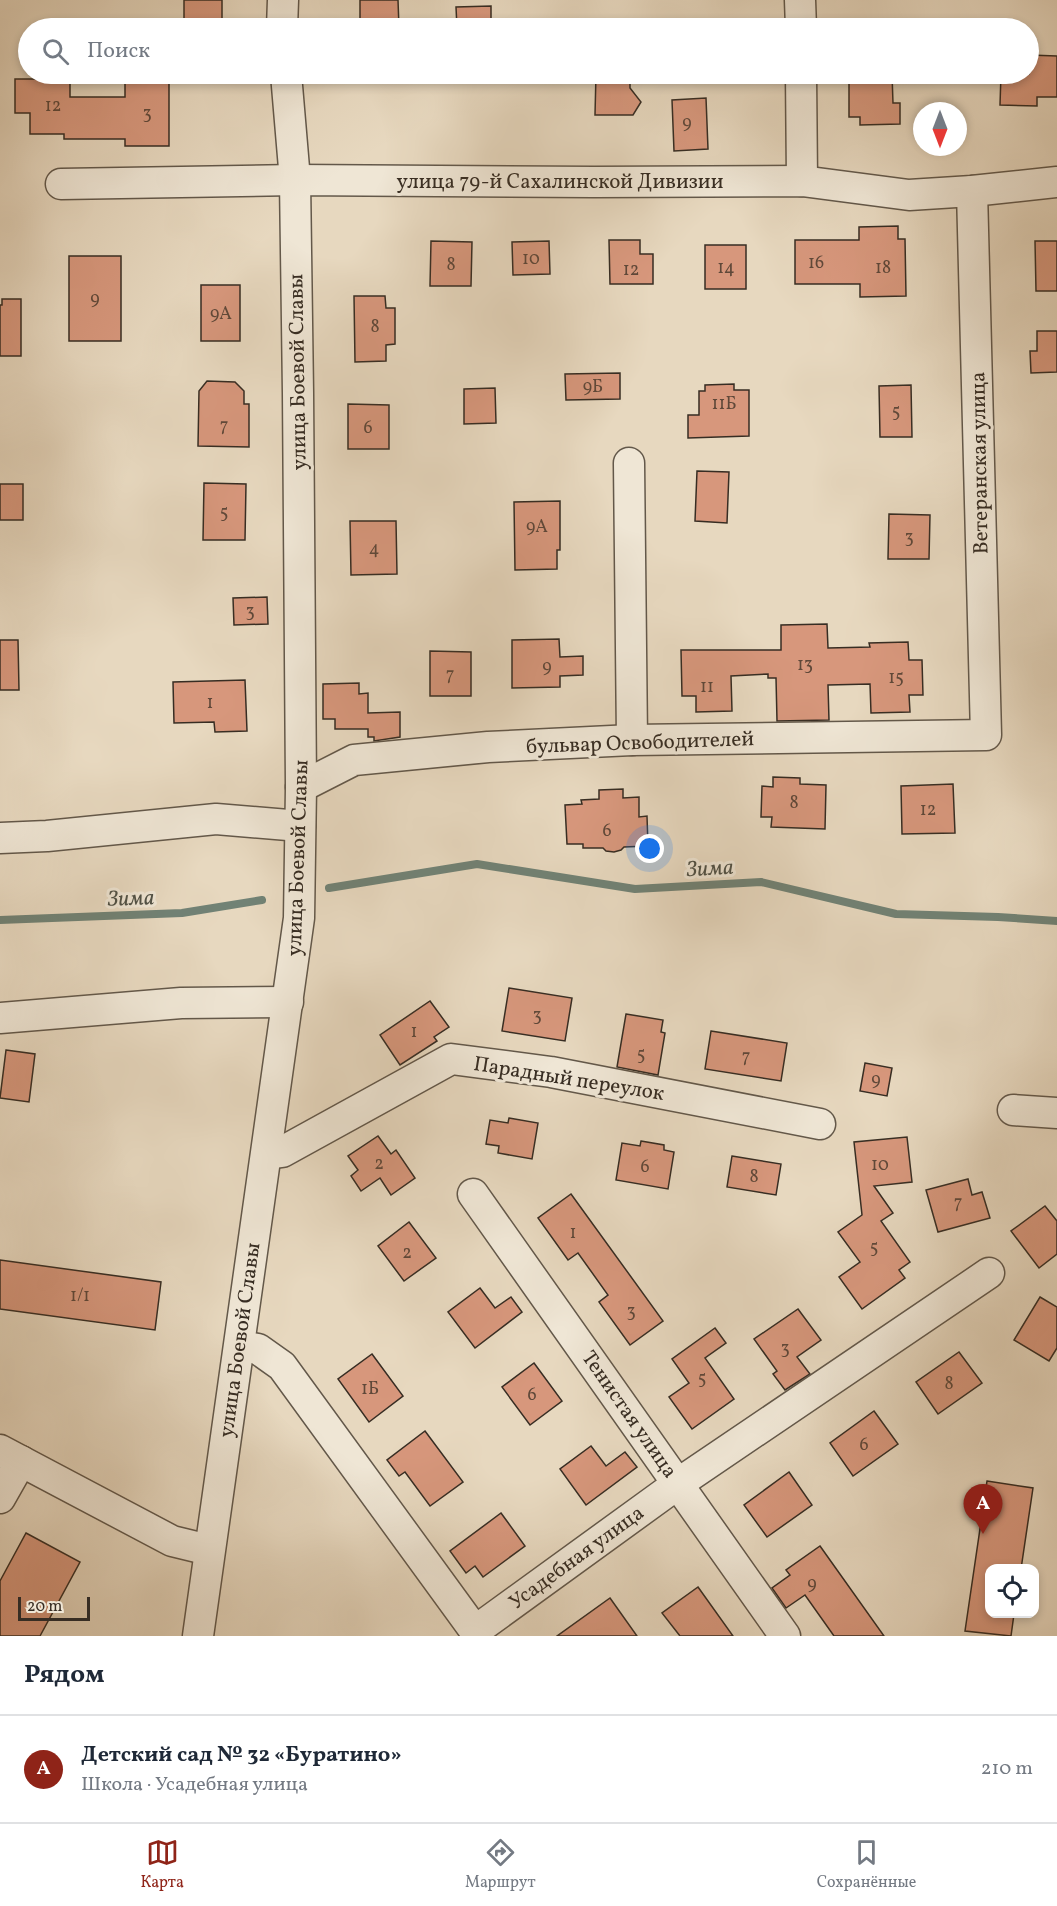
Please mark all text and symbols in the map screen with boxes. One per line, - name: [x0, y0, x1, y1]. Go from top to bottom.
- search box: [18, 18, 1039, 84]
- icon: search: [39, 35, 72, 68]
- text: Поиск: [87, 36, 150, 67]
- house number: 12: [45, 94, 61, 119]
- house number: 3: [142, 102, 152, 127]
- north arrow: [913, 102, 967, 156]
- house number: 9: [682, 111, 692, 136]
- street label: улица 79-й Сахалинской Дивизии: [397, 168, 724, 197]
- house number: 10: [522, 247, 540, 272]
- house number: 16: [808, 251, 824, 276]
- house number: 8: [446, 253, 456, 278]
- house number: 14: [717, 256, 735, 281]
- house number: 18: [875, 256, 891, 281]
- house number: 12: [623, 258, 639, 283]
- street label: улица Боевой Славы: [282, 273, 315, 471]
- house number: 9: [90, 287, 100, 312]
- house number: 9А: [210, 302, 232, 327]
- house number: 8: [370, 315, 380, 340]
- street label: Ветеранская улица: [964, 371, 997, 555]
- house number: 9Б: [583, 375, 603, 400]
- house number: 11Б: [711, 392, 737, 417]
- house number: 5: [892, 400, 900, 425]
- house number: 7: [220, 414, 228, 439]
- house number: 6: [363, 416, 373, 441]
- house number: 5: [220, 501, 228, 526]
- house number: 9А: [526, 515, 548, 540]
- house number: 3: [904, 526, 914, 551]
- house number: 4: [369, 537, 379, 562]
- house number: 3: [245, 600, 255, 625]
- house number: 13: [797, 653, 813, 678]
- house number: 9: [542, 655, 552, 680]
- house number: 7: [446, 663, 454, 688]
- house number: 15: [888, 666, 904, 691]
- house number: 11: [700, 675, 714, 700]
- house number: 1: [207, 691, 213, 716]
- street label: бульвар Освободителей: [526, 725, 755, 762]
- street label: улица Боевой Славы: [281, 759, 316, 957]
- house number: 8: [789, 791, 799, 816]
- house number: 12: [920, 798, 936, 823]
- house number: 6: [602, 819, 612, 844]
- your location: [635, 834, 664, 863]
- water label: Зима: [685, 853, 734, 886]
- water label: Зима: [106, 883, 155, 916]
- house number: 3: [532, 1004, 542, 1029]
- house number: 1: [411, 1020, 417, 1045]
- house number: 5: [637, 1043, 645, 1068]
- house number: 7: [742, 1045, 750, 1070]
- street label: Парадный переулок: [471, 1050, 666, 1109]
- house number: 9: [871, 1068, 881, 1093]
- house number: 2: [374, 1152, 384, 1177]
- house number: 10: [871, 1153, 889, 1178]
- house number: 6: [640, 1155, 650, 1180]
- house number: 8: [749, 1165, 759, 1190]
- house number: 7: [954, 1191, 962, 1216]
- house number: 1: [570, 1221, 576, 1246]
- house number: 5: [870, 1236, 878, 1261]
- street label: улица Боевой Славы: [212, 1241, 269, 1440]
- house number: 2: [402, 1241, 412, 1266]
- house number: 1/1: [70, 1284, 90, 1309]
- house number: 3: [626, 1300, 636, 1325]
- house number: 3: [780, 1337, 790, 1362]
- street label: Тенистая улица: [574, 1345, 684, 1485]
- house number: 5: [698, 1367, 706, 1392]
- house number: 8: [944, 1372, 954, 1397]
- house number: 1Б: [361, 1377, 379, 1402]
- house number: 6: [527, 1383, 537, 1408]
- house number: 6: [859, 1433, 869, 1458]
- pin: A: [964, 1484, 1002, 1534]
- street label: Усадебная улица: [503, 1499, 650, 1617]
- map controls: [985, 1564, 1039, 1618]
- button: locate: [985, 1564, 1039, 1618]
- house number: 9: [807, 1572, 817, 1597]
- scale bar: [18, 1594, 90, 1622]
- text: 20 m: [27, 1596, 62, 1618]
- text: Рядом: [24, 1657, 104, 1693]
- text: Детский сад № 32 «Буратино»: [81, 1740, 402, 1771]
- text: A: [36, 1755, 51, 1783]
- text: 210 m: [981, 1755, 1033, 1783]
- text: Школа · Усадебная улица: [81, 1771, 308, 1799]
- tab: Карта: [141, 1836, 184, 1894]
- tab: Маршрут: [465, 1836, 536, 1894]
- tab: Сохранённые: [817, 1836, 916, 1894]

